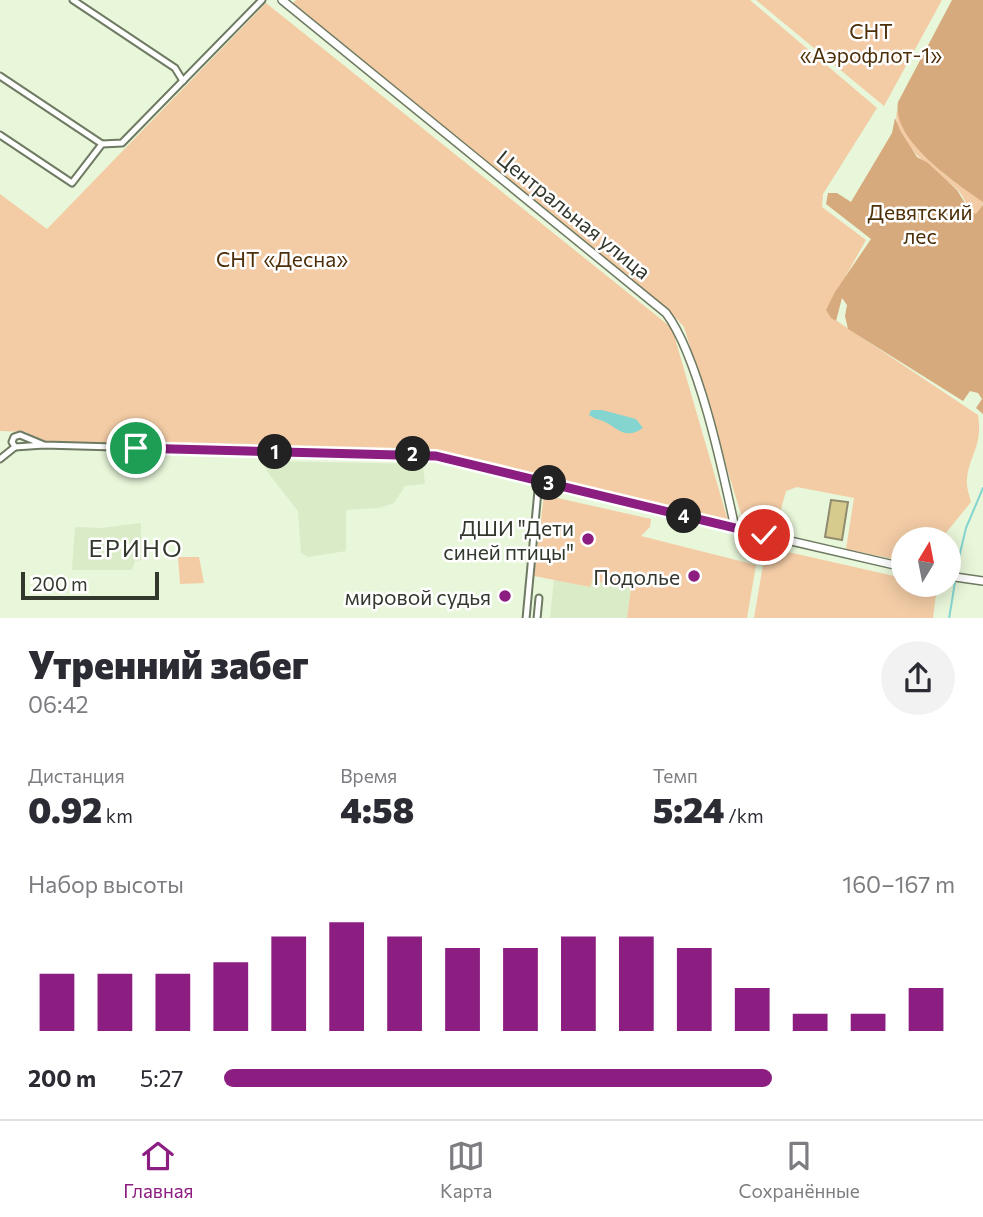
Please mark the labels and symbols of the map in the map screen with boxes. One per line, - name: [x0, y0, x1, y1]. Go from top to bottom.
- park label: СНТ «Аэрофлот-1»: [800, 18, 942, 67]
- street label: Центральная улица: [492, 144, 656, 284]
- park label: Девятский лес: [867, 199, 973, 248]
- park label: СНТ «Десна»: [216, 246, 348, 271]
- pin: [106, 418, 166, 478]
- pin: 1: [258, 434, 292, 470]
- pin: 2: [396, 436, 430, 472]
- pin: 3: [532, 466, 566, 500]
- pin: 4: [666, 498, 702, 534]
- pin: [734, 505, 794, 565]
- place label: ДШИ "Дети синей птицы": [443, 515, 574, 564]
- north arrow: [891, 527, 961, 597]
- marker: ДШИ "Дети синей птицы": [580, 531, 596, 547]
- district label: ЕРИНО: [89, 533, 184, 562]
- place label: Подолье: [593, 564, 680, 589]
- marker: Подолье: [686, 568, 702, 584]
- scale bar: [21, 570, 159, 601]
- place label: мировой судья: [345, 584, 491, 609]
- marker: мировой судья: [497, 588, 513, 604]

